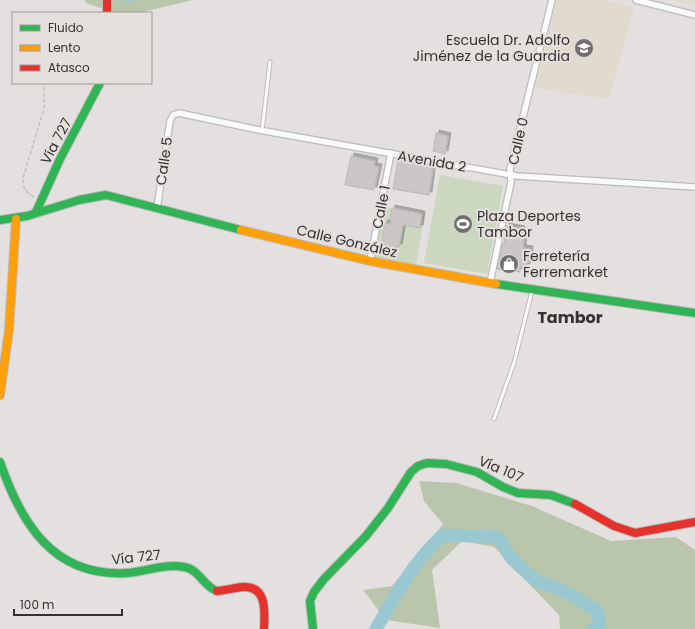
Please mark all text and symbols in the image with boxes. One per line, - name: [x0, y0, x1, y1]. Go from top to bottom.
- legend: [12, 12, 152, 84]
- text: Fluido: [48, 19, 84, 36]
- place label: Escuela Dr. Adolfo Jiménez de la Guardia: [413, 30, 570, 66]
- school or university icon: Escuela Dr. Adolfo Jiménez de la Guardia: [573, 37, 595, 59]
- text: Lento: [48, 39, 81, 56]
- text: Atasco: [48, 59, 90, 76]
- street label: Vía 727: [36, 114, 77, 168]
- street label: Calle 0: [503, 115, 533, 167]
- street label: Calle 5: [151, 136, 177, 186]
- street label: Avenida 2: [396, 145, 468, 177]
- street label: Calle 1: [367, 183, 395, 231]
- place label: Plaza Deportes Tambor: [477, 206, 581, 242]
- sports icon: Plaza Deportes Tambor: [452, 213, 474, 235]
- street label: Calle González: [295, 220, 399, 262]
- place label: Ferretería Ferremarket: [523, 246, 608, 282]
- shop icon: Ferretería Ferremarket: [498, 253, 520, 275]
- district label: Tambor: [537, 306, 603, 329]
- street label: Vía 107: [475, 451, 527, 488]
- street label: Vía 727: [110, 544, 162, 570]
- scale bar: [14, 591, 122, 617]
- text: 100 m: [20, 596, 54, 613]

